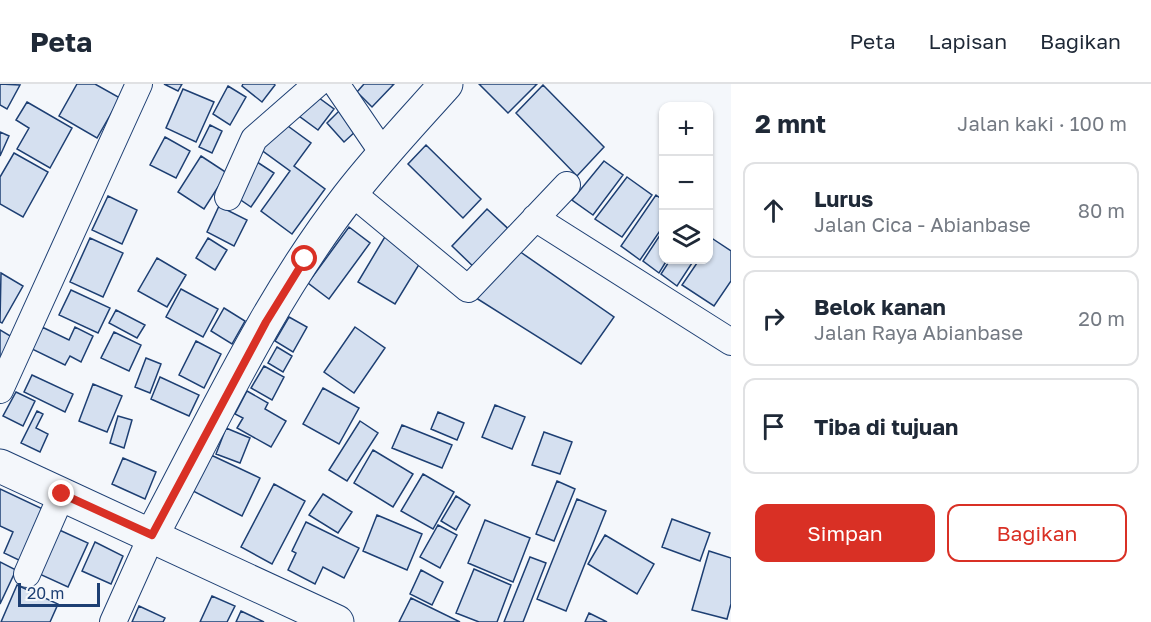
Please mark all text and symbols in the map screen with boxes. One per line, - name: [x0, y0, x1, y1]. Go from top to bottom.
- text: Peta: [30, 25, 92, 58]
- text: Peta: [850, 28, 896, 54]
- text: Lapisan: [929, 28, 1007, 54]
- text: Bagikan: [1040, 28, 1121, 54]
- map controls: [659, 102, 713, 264]
- button: +: [659, 102, 713, 156]
- text: 2 mnt: [755, 108, 826, 139]
- text: Jalan kaki · 100 m: [957, 111, 1127, 135]
- button: −: [659, 156, 713, 210]
- text: Lurus: [814, 185, 873, 212]
- icon: ahead: [757, 194, 790, 227]
- text: 80 m: [1078, 198, 1125, 222]
- button: layers: [659, 210, 713, 264]
- text: Jalan Cica - Abianbase: [814, 212, 1031, 236]
- route start: [291, 245, 317, 271]
- text: Belok kanan: [814, 293, 946, 320]
- icon: right: [757, 302, 790, 335]
- text: 20 m: [1078, 306, 1125, 330]
- text: Jalan Raya Abianbase: [814, 320, 1023, 344]
- icon: arrive: [757, 410, 790, 443]
- text: Tiba di tujuan: [814, 413, 958, 440]
- route end: [48, 480, 74, 506]
- button: Simpan: [755, 504, 935, 562]
- button: Bagikan: [947, 504, 1127, 562]
- scale bar: [18, 580, 100, 608]
- text: 20 m: [27, 583, 64, 603]

